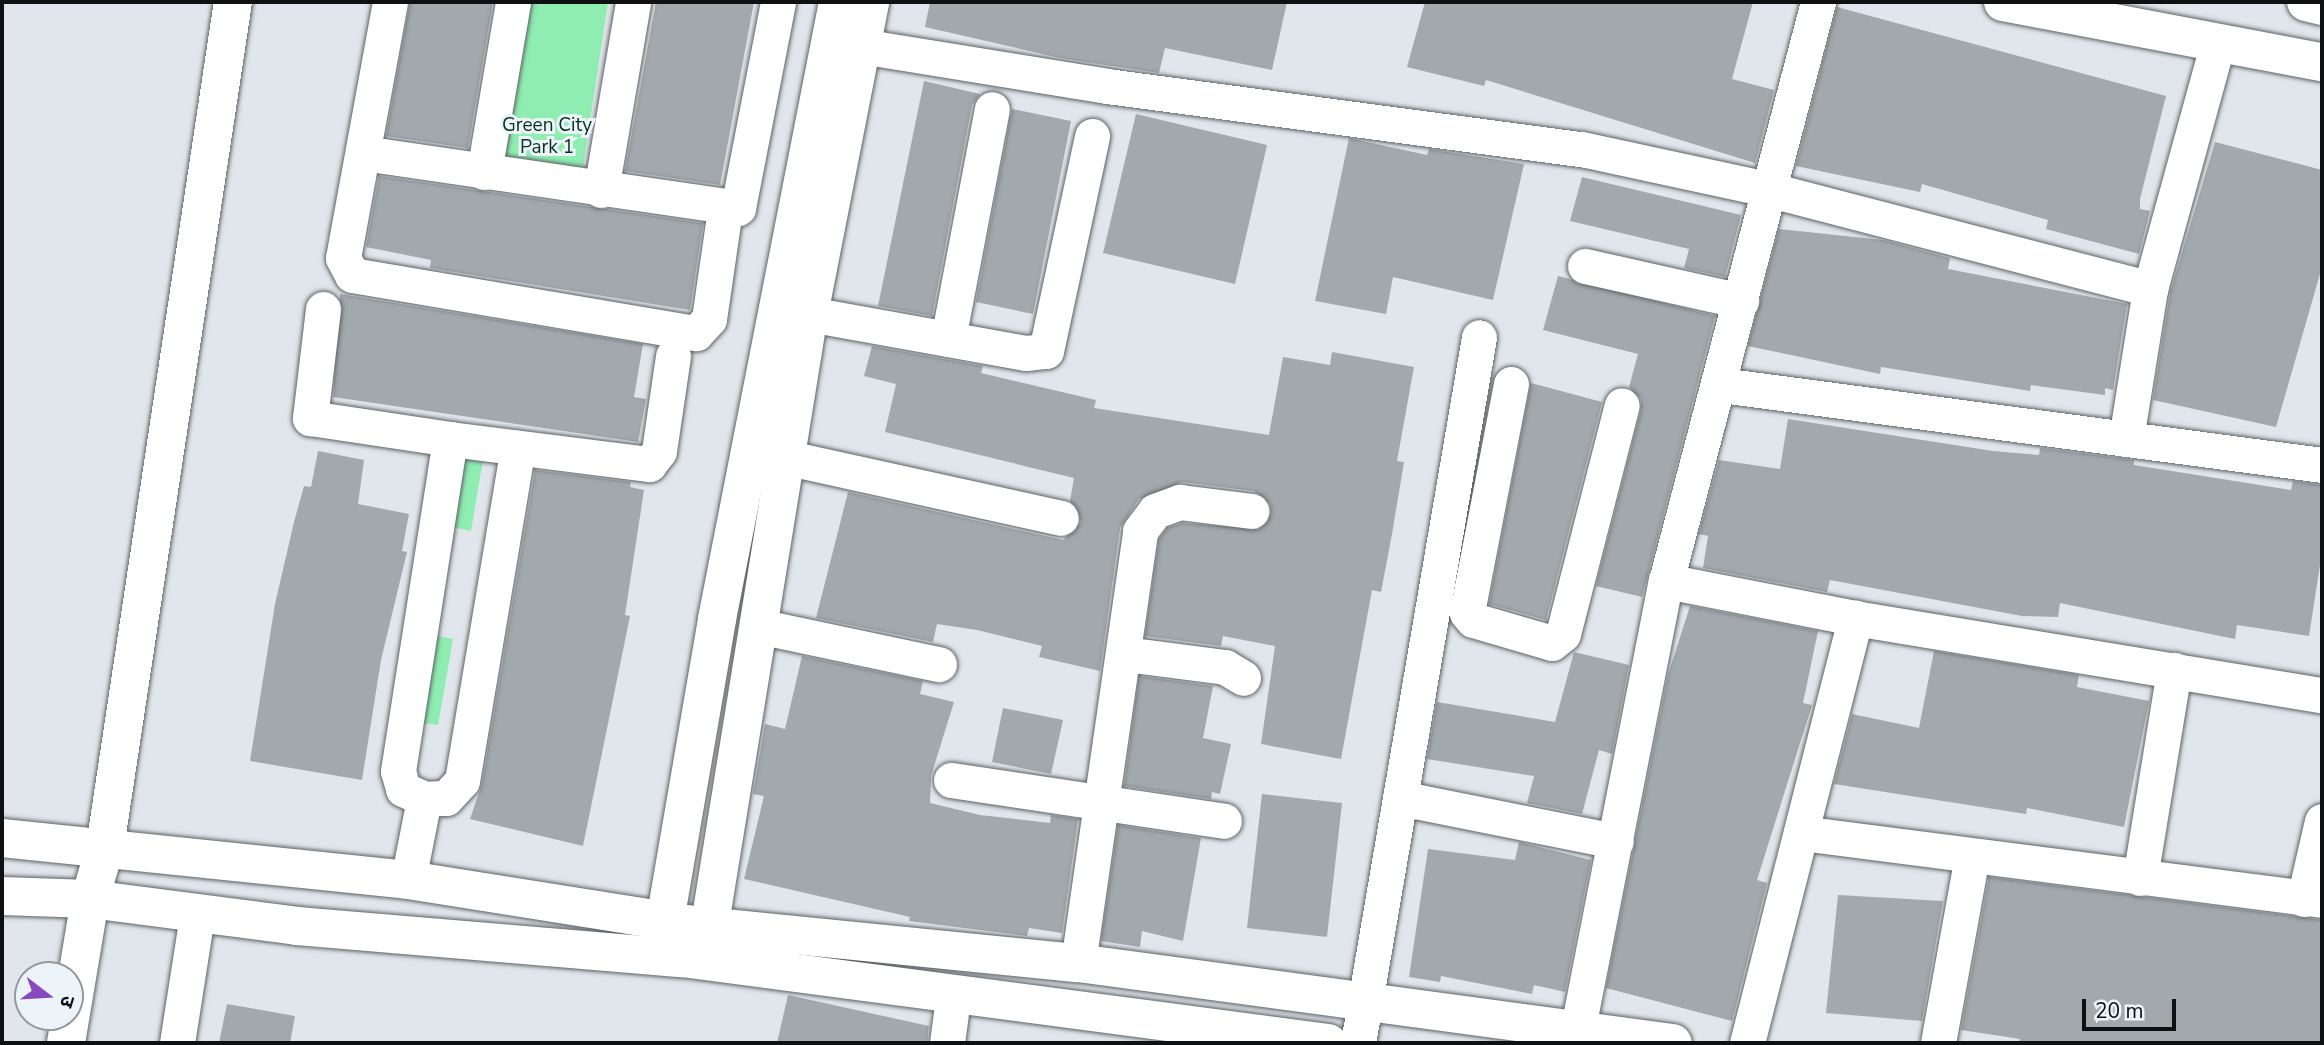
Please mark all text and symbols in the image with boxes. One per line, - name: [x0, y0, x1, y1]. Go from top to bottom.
- park label: Green City Park 1: [502, 115, 592, 159]
- north arrow: [14, 961, 84, 1031]
- scale bar: [2086, 986, 2180, 1030]
- text: उ: [53, 992, 81, 1011]
- text: 20 m: [2095, 997, 2144, 1025]

